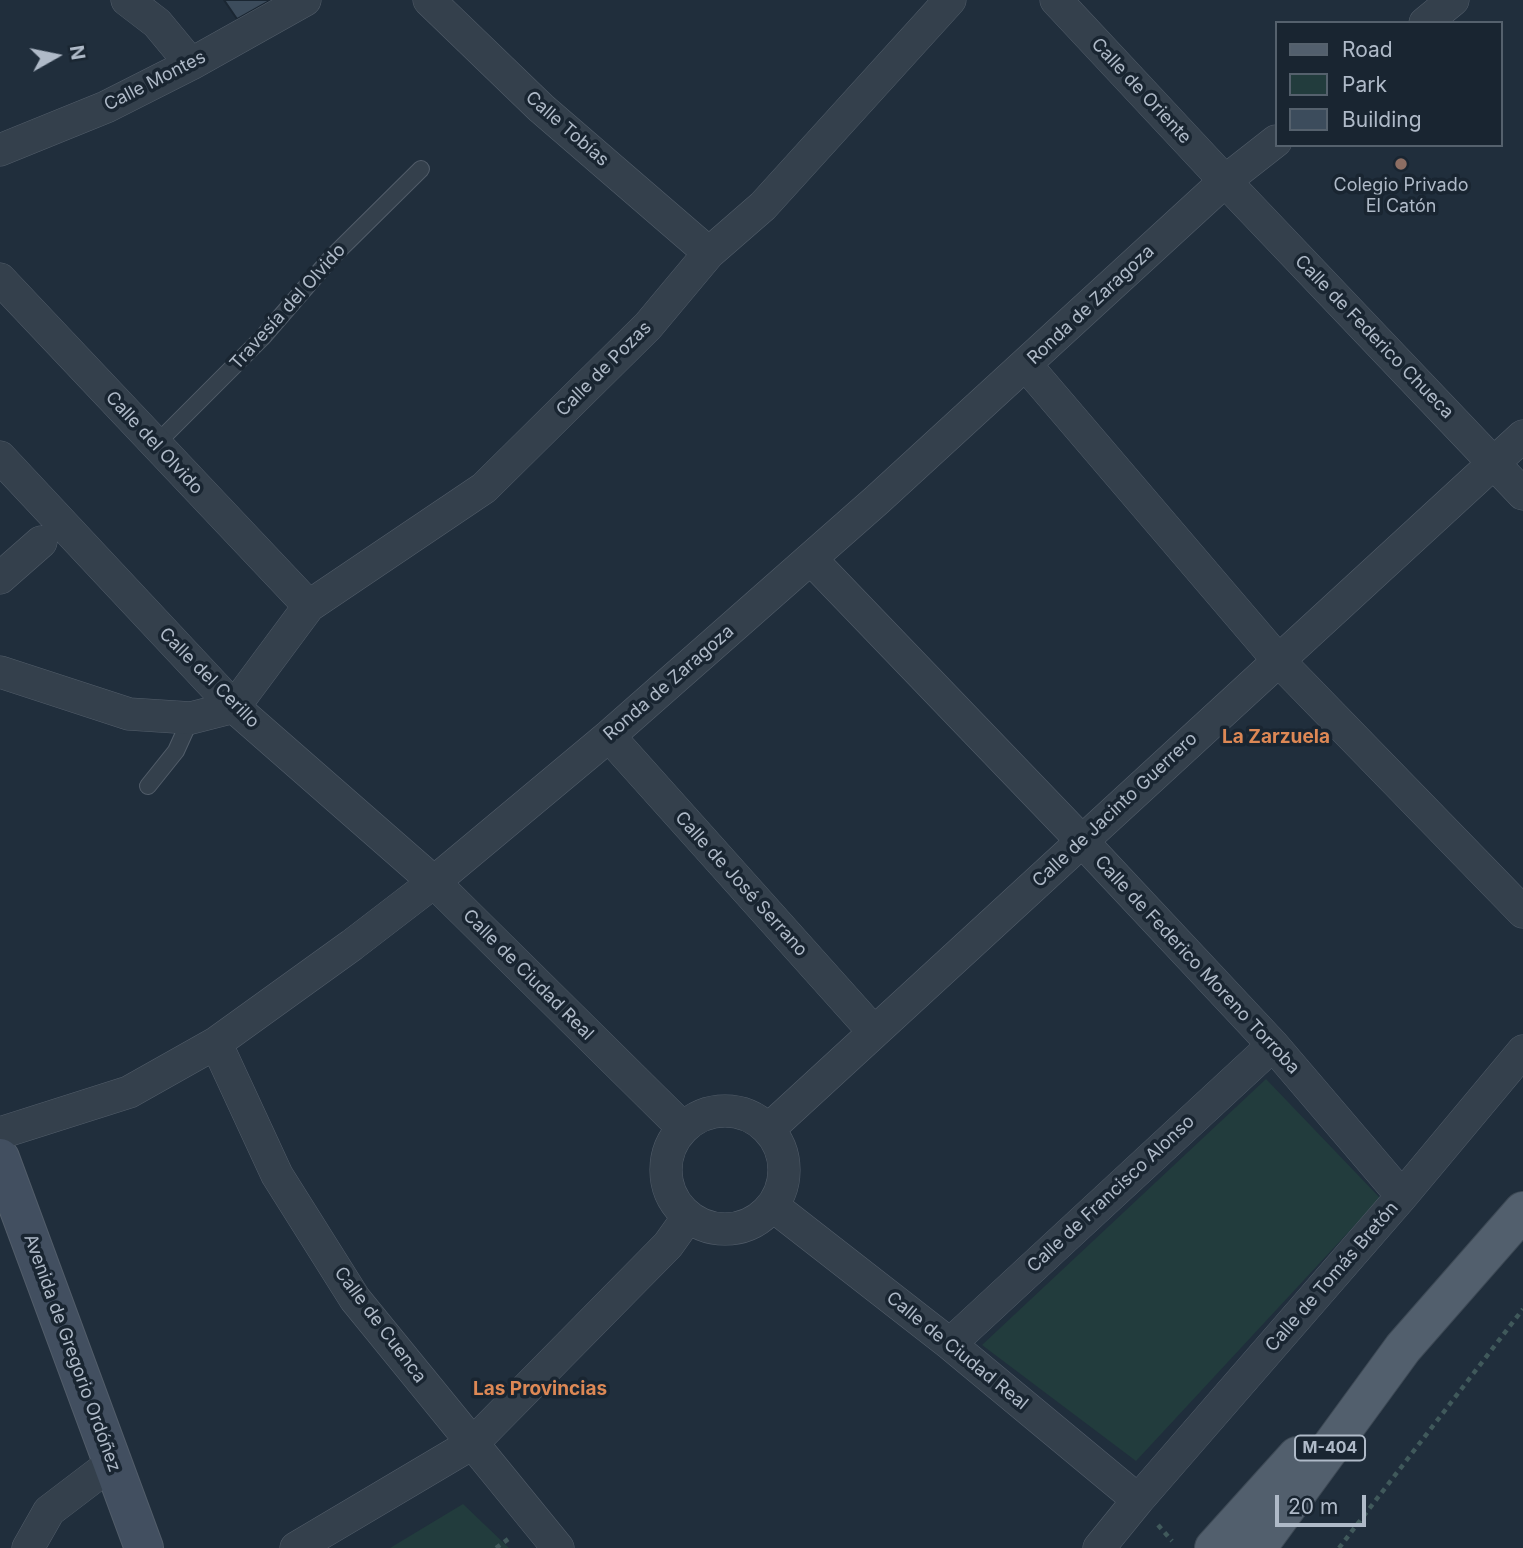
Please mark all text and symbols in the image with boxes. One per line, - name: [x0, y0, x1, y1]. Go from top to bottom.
- north arrow: [21, 21, 91, 91]
- legend: [1274, 21, 1502, 147]
- street label: Calle de Oriente: [1087, 34, 1195, 148]
- text: Road: [1342, 37, 1393, 62]
- text: N: [65, 44, 90, 62]
- street label: Calle Montes: [101, 46, 209, 116]
- text: Park: [1342, 72, 1387, 97]
- street label: Calle Tobías: [521, 87, 613, 171]
- text: Building: [1342, 107, 1422, 132]
- marker: Colegio Privado El Catón: [1393, 156, 1409, 172]
- place label: Colegio Privado El Catón: [1334, 175, 1468, 218]
- street label: Travesía del Olvido: [226, 240, 350, 374]
- street label: Ronda de Zaragoza: [1023, 241, 1159, 369]
- street label: Calle de Federico Chueca: [1290, 251, 1458, 423]
- street label: Calle de Pozas: [552, 317, 656, 421]
- street label: Calle del Olvido: [101, 387, 207, 499]
- street label: Ronda de Zaragoza: [599, 621, 739, 745]
- street label: Calle del Cerillo: [154, 623, 264, 733]
- district label: La Zarzuela: [1222, 726, 1330, 748]
- street label: Calle de Jacinto Guerrero: [1028, 728, 1202, 892]
- street label: Calle de José Serrano: [670, 807, 812, 961]
- street label: Calle de Federico Moreno Torroba: [1090, 851, 1304, 1079]
- street label: Calle de Ciudad Real: [458, 905, 598, 1045]
- street label: Calle de Francisco Alonso: [1023, 1111, 1199, 1277]
- street label: Calle de Tomás Bretón: [1261, 1198, 1403, 1356]
- street label: Avenida de Gregorio Ordóñez: [19, 1231, 125, 1475]
- street label: Calle de Cuenca: [329, 1263, 431, 1387]
- street label: Calle de Ciudad Real: [882, 1287, 1032, 1415]
- district label: Las Provincias: [473, 1378, 607, 1400]
- road number: M-404: [1295, 1436, 1365, 1460]
- scale bar: [1278, 1482, 1369, 1526]
- text: 20 m: [1288, 1494, 1338, 1519]

